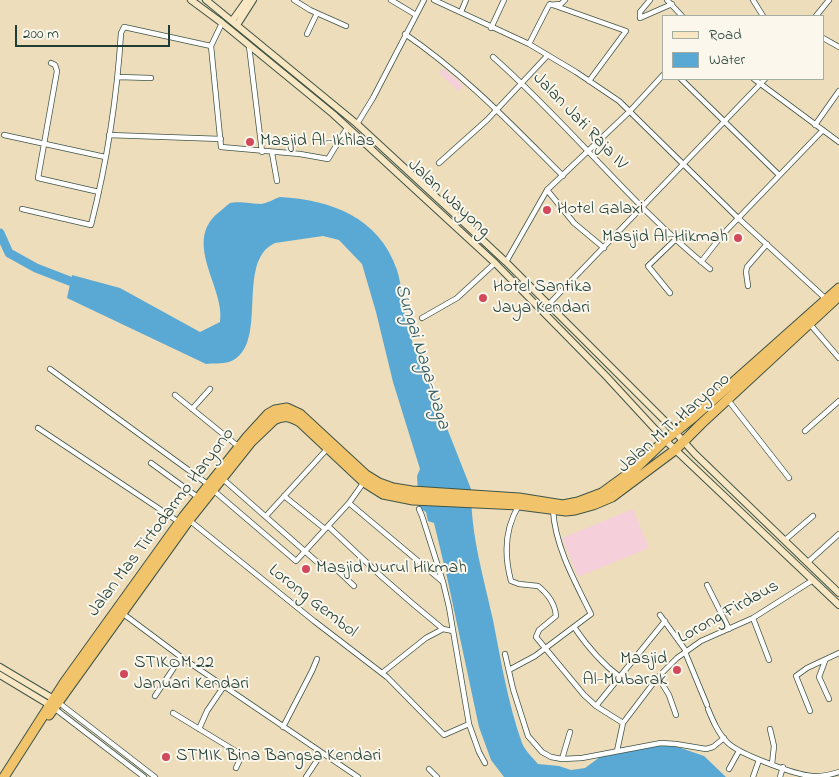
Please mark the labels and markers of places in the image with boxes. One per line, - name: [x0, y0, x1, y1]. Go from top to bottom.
- place label: Masjid Al-Ikhlas: [260, 131, 375, 153]
- marker: Masjid Al-Ikhlas: [244, 136, 256, 148]
- place label: Hotel Galaxi: [557, 199, 644, 221]
- marker: Hotel Galaxi: [541, 204, 553, 216]
- place label: Masjid Al-Hikmah: [602, 227, 728, 249]
- marker: Masjid Al-Hikmah: [732, 232, 744, 244]
- place label: Hotel Santika Jaya Kendari: [493, 277, 591, 320]
- marker: Hotel Santika Jaya Kendari: [477, 292, 489, 304]
- place label: Masjid Nurul Hikmah: [316, 558, 467, 580]
- marker: Masjid Nurul Hikmah: [300, 563, 312, 575]
- place label: Masjid Al-Mubarak: [583, 649, 667, 692]
- place label: STIKOM 22 Januari Kendari: [134, 653, 249, 696]
- marker: Masjid Al-Mubarak: [671, 664, 683, 676]
- marker: STIKOM 22 Januari Kendari: [118, 668, 130, 680]
- place label: STMIK Bina Bangsa Kendari: [176, 746, 381, 768]
- marker: STMIK Bina Bangsa Kendari: [160, 751, 172, 763]

